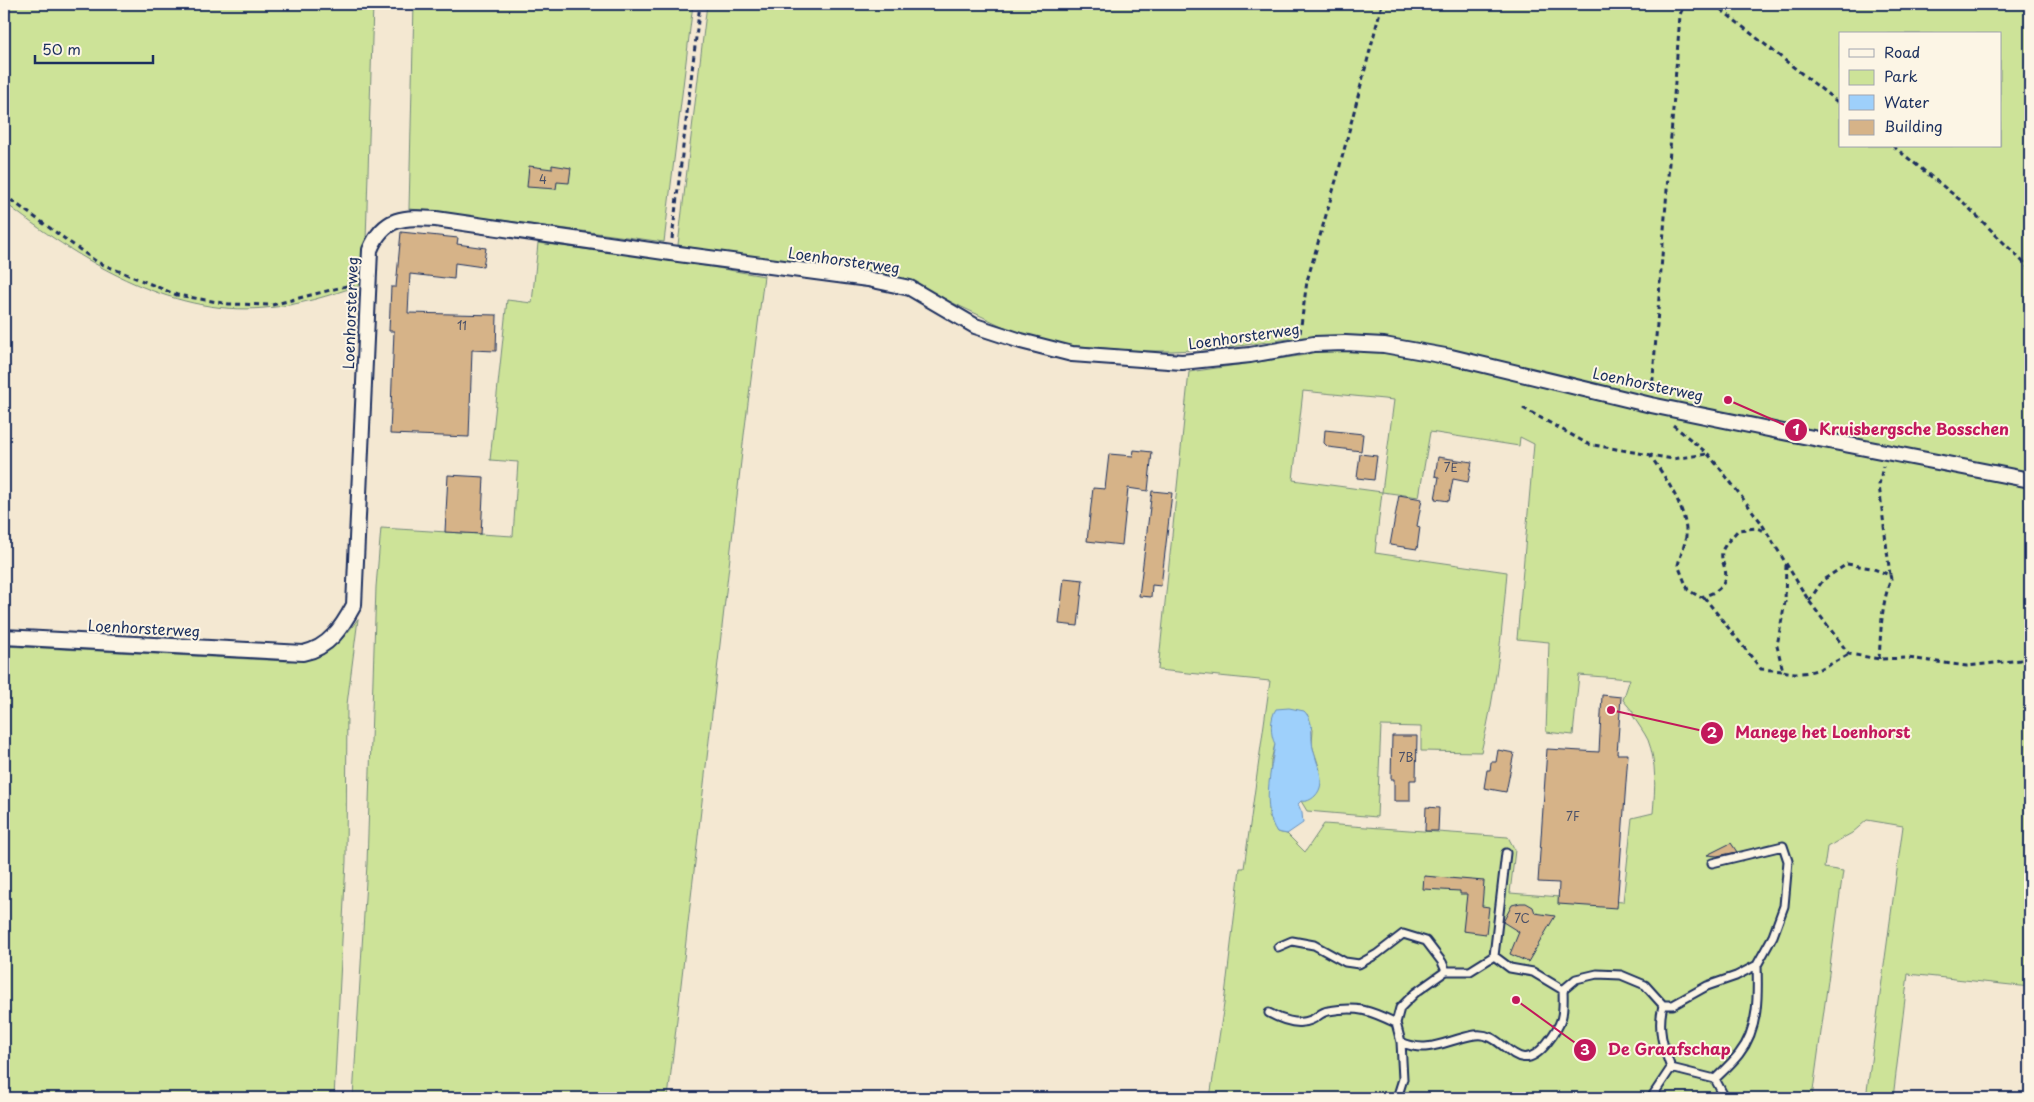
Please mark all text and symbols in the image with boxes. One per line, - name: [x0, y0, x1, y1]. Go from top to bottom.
- scale bar: [35, 32, 152, 64]
- legend: [1839, 32, 2002, 148]
- text: 50 m: [42, 37, 81, 60]
- text: Road: [1884, 40, 1920, 63]
- text: Park: [1884, 64, 1918, 87]
- text: Water: [1884, 90, 1929, 113]
- text: Building: [1884, 114, 1943, 137]
- house number: 4: [539, 170, 547, 188]
- street label: Loenhorsterweg: [787, 240, 902, 279]
- street label: Loenhorsterweg: [336, 256, 363, 370]
- house number: 11: [457, 316, 467, 334]
- street label: Loenhorsterweg: [1186, 316, 1301, 355]
- street label: Loenhorsterweg: [1591, 361, 1706, 406]
- callout: Kruisbergsche Bosschen: [1784, 414, 2020, 445]
- text: Kruisbergsche Bosschen: [1819, 416, 2009, 440]
- text: 1: [1792, 417, 1800, 440]
- house number: 7E: [1444, 458, 1458, 476]
- street label: Loenhorsterweg: [87, 613, 201, 642]
- callout: Manege het Loenhorst: [1699, 717, 1922, 748]
- text: Manege het Loenhorst: [1735, 719, 1911, 743]
- text: 2: [1707, 720, 1718, 743]
- house number: 7B: [1399, 748, 1413, 766]
- house number: 7F: [1566, 807, 1580, 825]
- house number: 7C: [1514, 909, 1530, 927]
- callout: De Graafschap: [1573, 1034, 1740, 1065]
- text: De Graafschap: [1607, 1036, 1731, 1060]
- text: 3: [1580, 1037, 1590, 1060]

